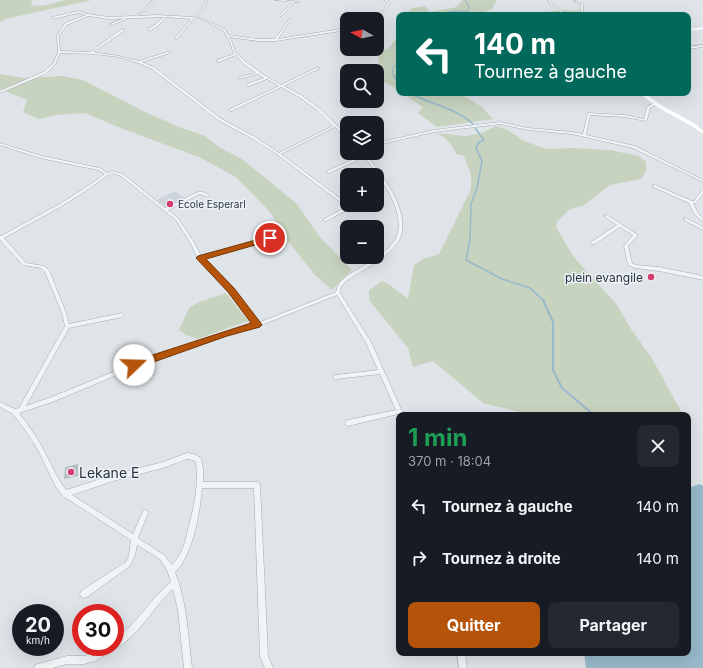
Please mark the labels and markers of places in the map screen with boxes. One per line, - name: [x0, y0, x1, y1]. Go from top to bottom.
- place label: Ecole Esperarl: [178, 198, 246, 210]
- marker: Ecole Esperarl: [165, 199, 175, 209]
- pin: [253, 221, 287, 255]
- place label: plein evangile: [565, 270, 643, 285]
- marker: plein evangile: [646, 272, 656, 282]
- place label: Lekane E: [79, 464, 139, 481]
- marker: Lekane E: [66, 467, 76, 477]

